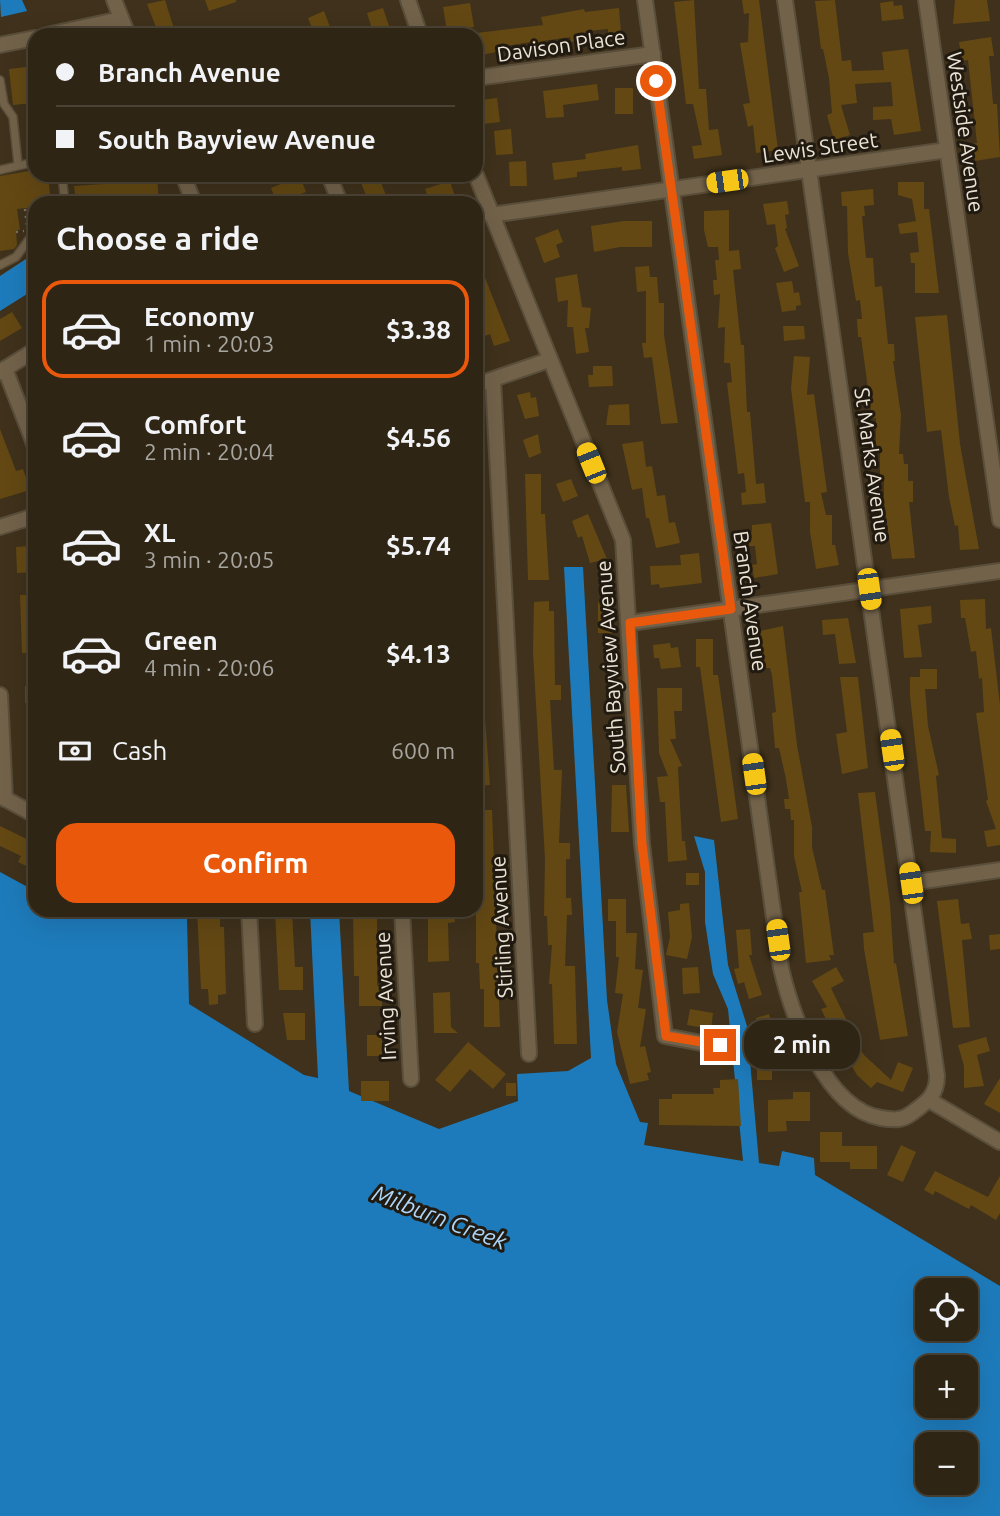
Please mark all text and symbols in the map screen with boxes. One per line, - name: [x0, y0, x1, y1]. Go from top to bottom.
- street label: Davison Place: [495, 24, 627, 66]
- street label: Westside Avenue: [943, 50, 989, 214]
- text: Branch Avenue: [98, 58, 281, 87]
- route start: [640, 65, 672, 97]
- text: South Bayview Avenue: [98, 125, 376, 154]
- street label: Lewis Street: [761, 127, 879, 167]
- car: [705, 168, 750, 194]
- text: Choose a ride: [56, 220, 259, 256]
- icon: car: [60, 298, 123, 361]
- text: Economy: [144, 302, 254, 331]
- text: $3.38: [386, 315, 451, 344]
- text: 1 min · 20:03: [144, 331, 275, 356]
- street label: St Marks Avenue: [850, 386, 896, 544]
- icon: car: [60, 406, 123, 469]
- text: Comfort: [144, 410, 247, 439]
- text: $4.56: [386, 423, 451, 452]
- text: 2 min · 20:04: [144, 439, 275, 464]
- car: [574, 440, 609, 486]
- icon: car: [60, 514, 123, 577]
- text: XL: [144, 518, 175, 547]
- street label: Branch Avenue: [729, 529, 773, 673]
- text: $5.74: [386, 531, 451, 560]
- text: 3 min · 20:05: [144, 547, 275, 572]
- street label: South Bayview Avenue: [591, 560, 629, 774]
- car: [856, 567, 883, 611]
- icon: car: [60, 622, 123, 685]
- text: Green: [144, 626, 218, 655]
- text: $4.13: [386, 639, 451, 668]
- text: 4 min · 20:06: [144, 655, 275, 680]
- car: [879, 728, 906, 772]
- icon: cash: [56, 732, 94, 770]
- text: Cash: [112, 736, 167, 765]
- text: 600 m: [391, 738, 455, 763]
- car: [741, 752, 768, 796]
- button: Confirm: [56, 823, 455, 903]
- street label: Stirling Avenue: [485, 855, 517, 999]
- car: [898, 861, 925, 905]
- car: [765, 918, 792, 962]
- street label: Irving Avenue: [370, 931, 400, 1061]
- callout: 2 min: [744, 1020, 860, 1070]
- route end: [704, 1029, 736, 1061]
- text: 2 min: [773, 1032, 831, 1057]
- water label: Milburn Creek: [369, 1180, 511, 1254]
- map controls: [915, 1278, 978, 1495]
- button: locate: [915, 1278, 978, 1341]
- button: +: [915, 1355, 978, 1418]
- button: −: [915, 1432, 978, 1495]

